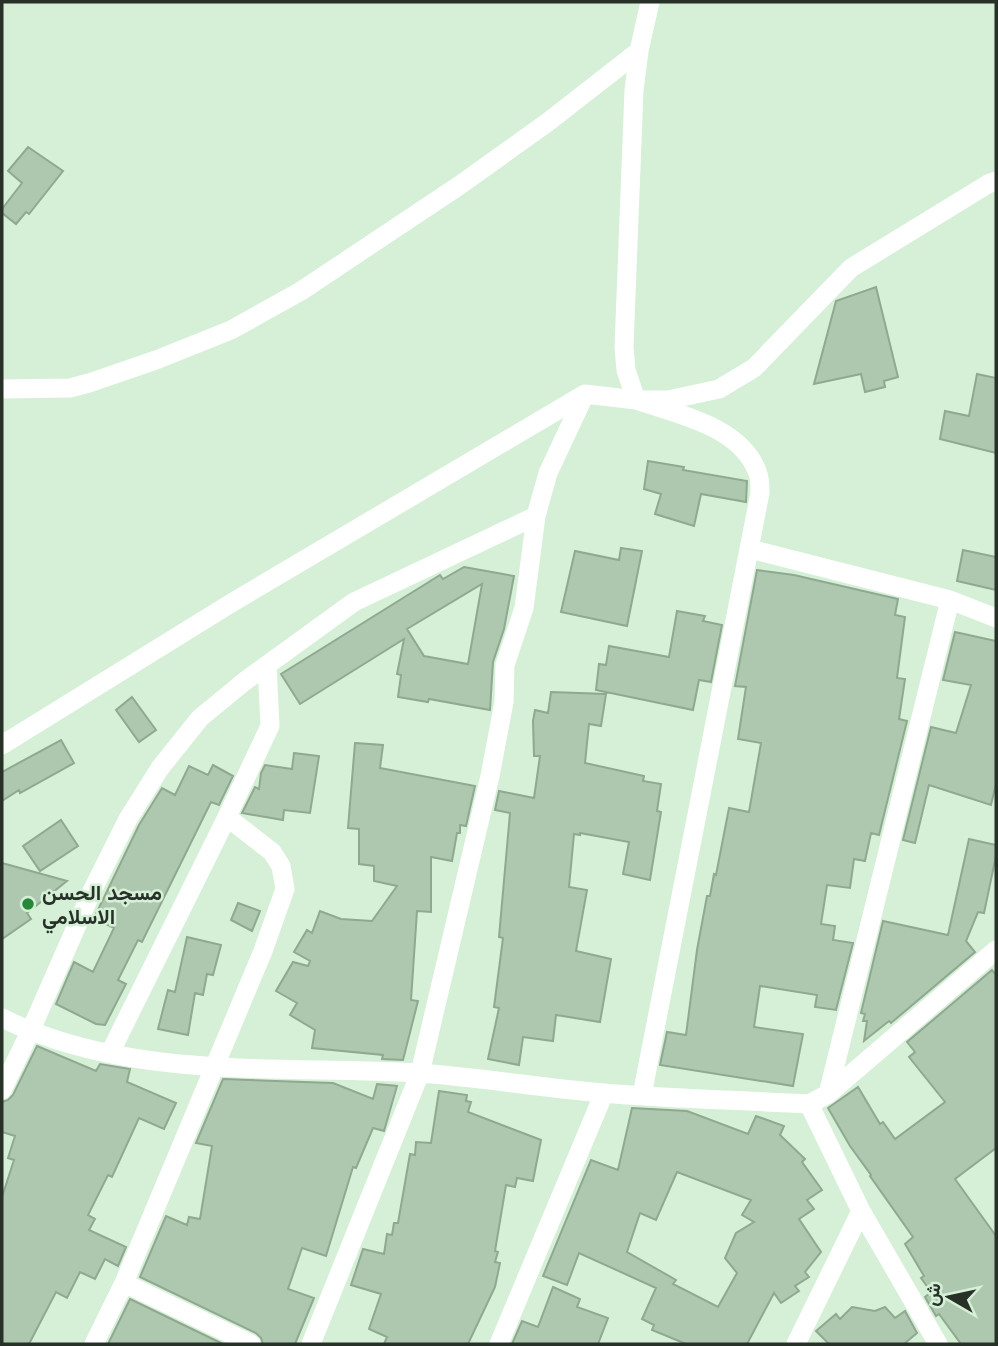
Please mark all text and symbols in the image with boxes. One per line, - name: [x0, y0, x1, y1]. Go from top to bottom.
- place label: مسجد الحسن الاسلامي: [42, 880, 162, 934]
- marker: مسجد الحسن الاسلامي: [20, 896, 36, 912]
- north arrow: [914, 1262, 984, 1332]
- text: ش: [920, 1281, 946, 1307]

